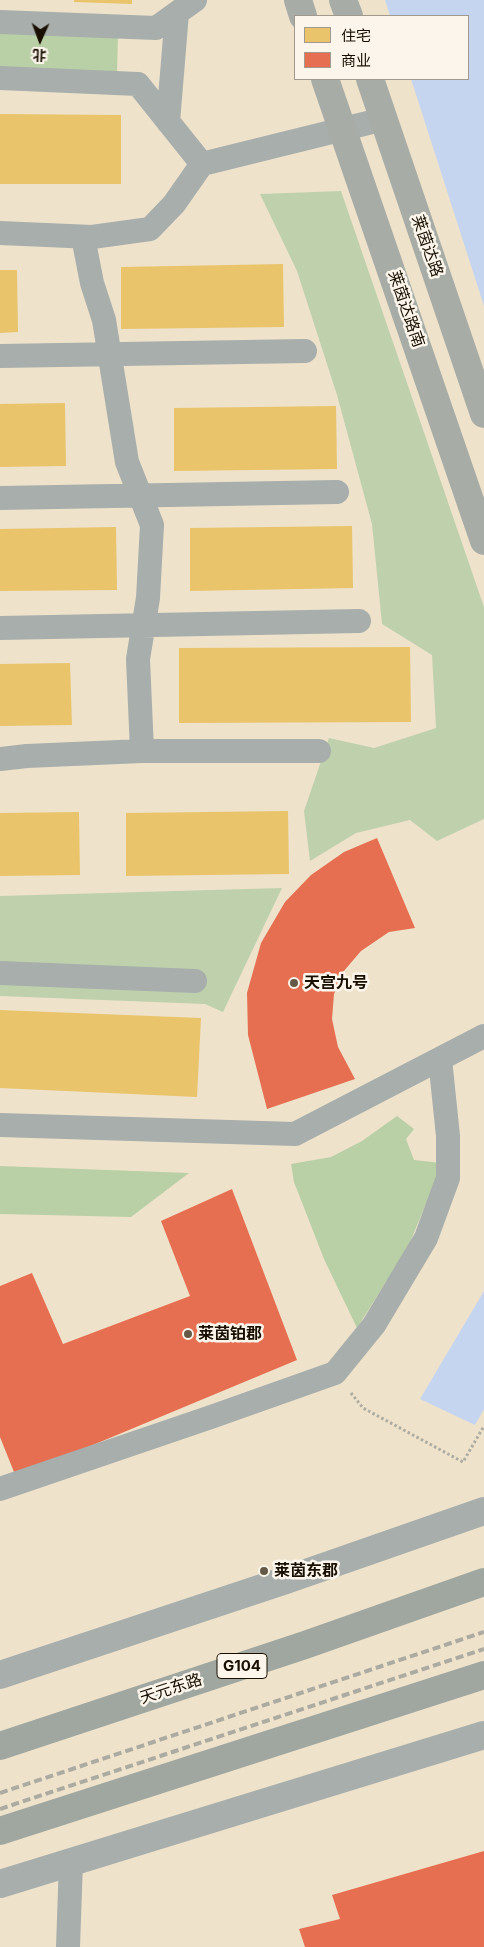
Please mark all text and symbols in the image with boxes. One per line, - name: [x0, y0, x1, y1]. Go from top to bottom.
- north arrow: [15, 15, 65, 65]
- legend: [294, 15, 469, 80]
- text: 住宅: [341, 26, 371, 45]
- text: 北: [32, 47, 47, 64]
- text: 商业: [341, 51, 371, 70]
- street label: 莱茵达路: [408, 213, 446, 279]
- street label: 莱茵达路南: [384, 268, 428, 350]
- place label: 天宫九号: [304, 973, 368, 993]
- marker: 天宫九号: [288, 977, 300, 989]
- place label: 莱茵铂郡: [198, 1324, 262, 1344]
- marker: 莱茵铂郡: [182, 1328, 194, 1340]
- place label: 莱茵东郡: [274, 1561, 338, 1581]
- marker: 莱茵东郡: [258, 1565, 270, 1577]
- road number: G104: [217, 1654, 267, 1678]
- street label: 天元东路: [138, 1670, 204, 1708]

